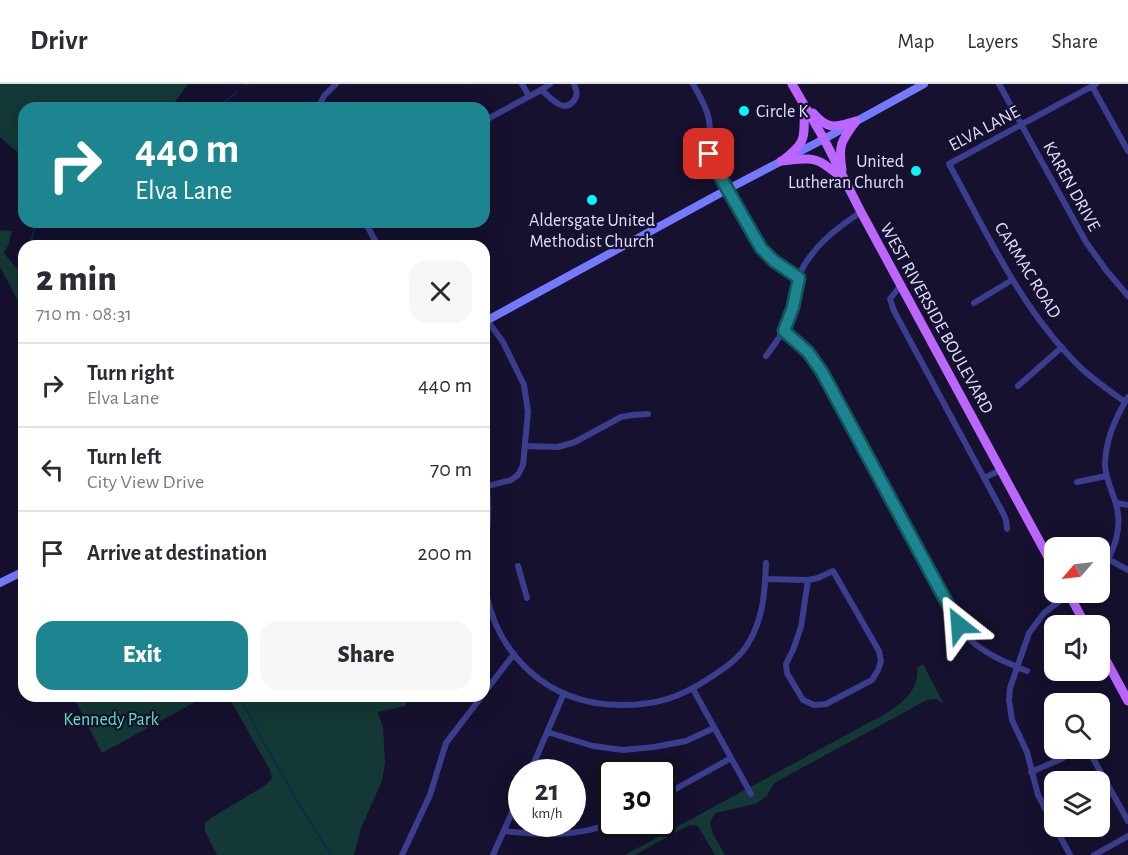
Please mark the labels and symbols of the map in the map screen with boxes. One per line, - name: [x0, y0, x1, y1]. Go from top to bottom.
- place label: Circle K: [756, 103, 808, 121]
- street label: ELVA LANE: [946, 103, 1023, 155]
- marker: Circle K: [737, 104, 751, 118]
- pin: [683, 128, 734, 179]
- street label: KAREN DRIVE: [1039, 139, 1103, 234]
- place label: United Lutheran Church: [788, 153, 904, 192]
- marker: United Lutheran Church: [909, 164, 923, 178]
- marker: Aldersgate United Methodist Church: [585, 193, 599, 207]
- place label: Aldersgate United Methodist Church: [529, 212, 655, 251]
- street label: CARMAC ROAD: [991, 219, 1064, 322]
- street label: WEST RIVERSIDE BOULEVARD: [876, 220, 996, 417]
- north arrow: [1044, 537, 1110, 603]
- position arrow: [927, 593, 991, 657]
- park label: Kennedy Park: [63, 711, 160, 729]
- speed limit sign: 30: [598, 759, 676, 837]

